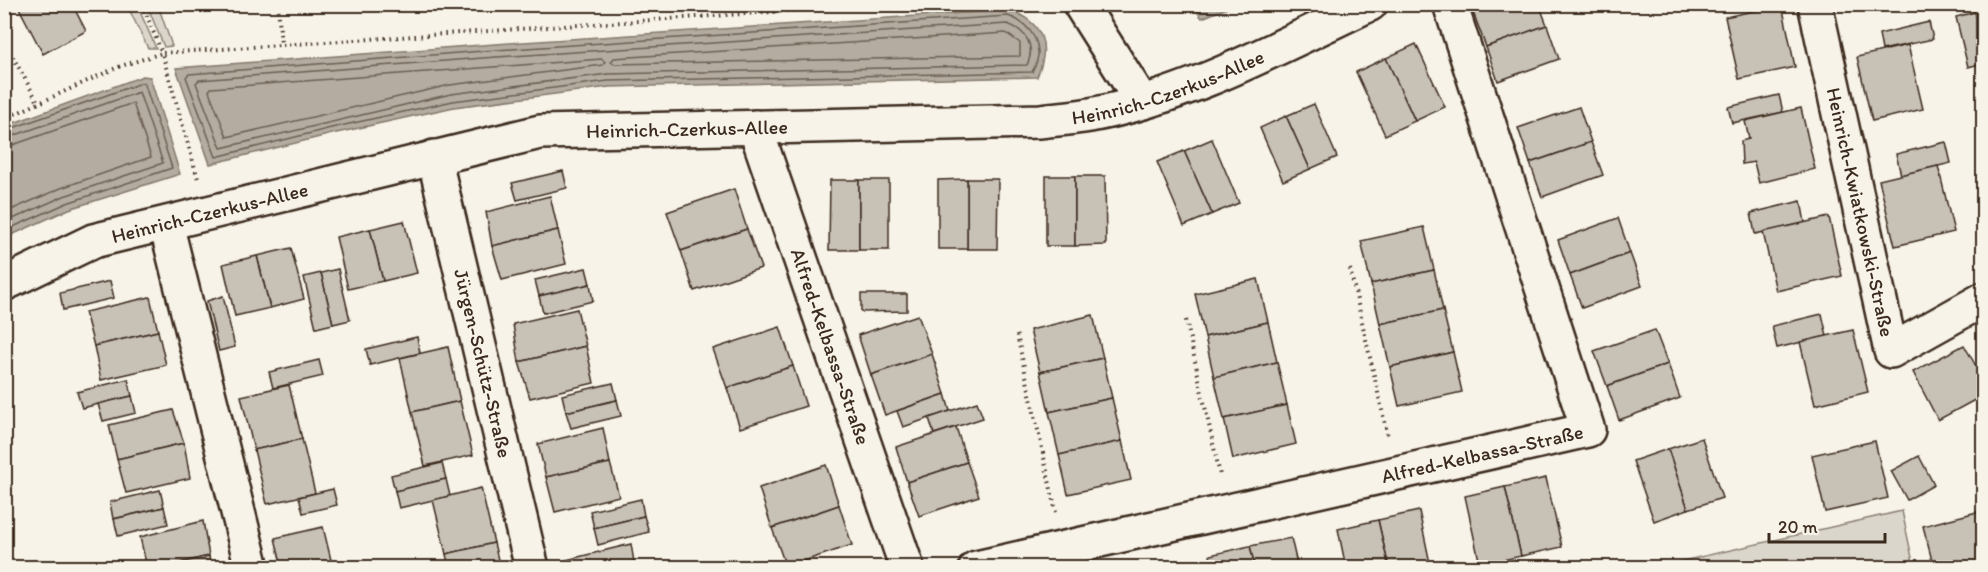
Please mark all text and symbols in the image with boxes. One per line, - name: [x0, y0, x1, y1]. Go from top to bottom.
- street label: Heinrich-Czerkus-Allee: [1070, 44, 1268, 130]
- street label: Heinrich-Kwiatkowski-Straße: [1822, 85, 1900, 339]
- street label: Heinrich-Czerkus-Allee: [586, 115, 788, 143]
- street label: Heinrich-Czerkus-Allee: [109, 177, 311, 248]
- street label: Alfred-Kelbassa-Straße: [786, 245, 876, 448]
- street label: Jürgen-Schütz-Straße: [449, 266, 517, 460]
- street label: Alfred-Kelbassa-Straße: [1379, 419, 1585, 488]
- scale bar: [1769, 506, 1884, 544]
- text: 20 m: [1778, 516, 1818, 538]

